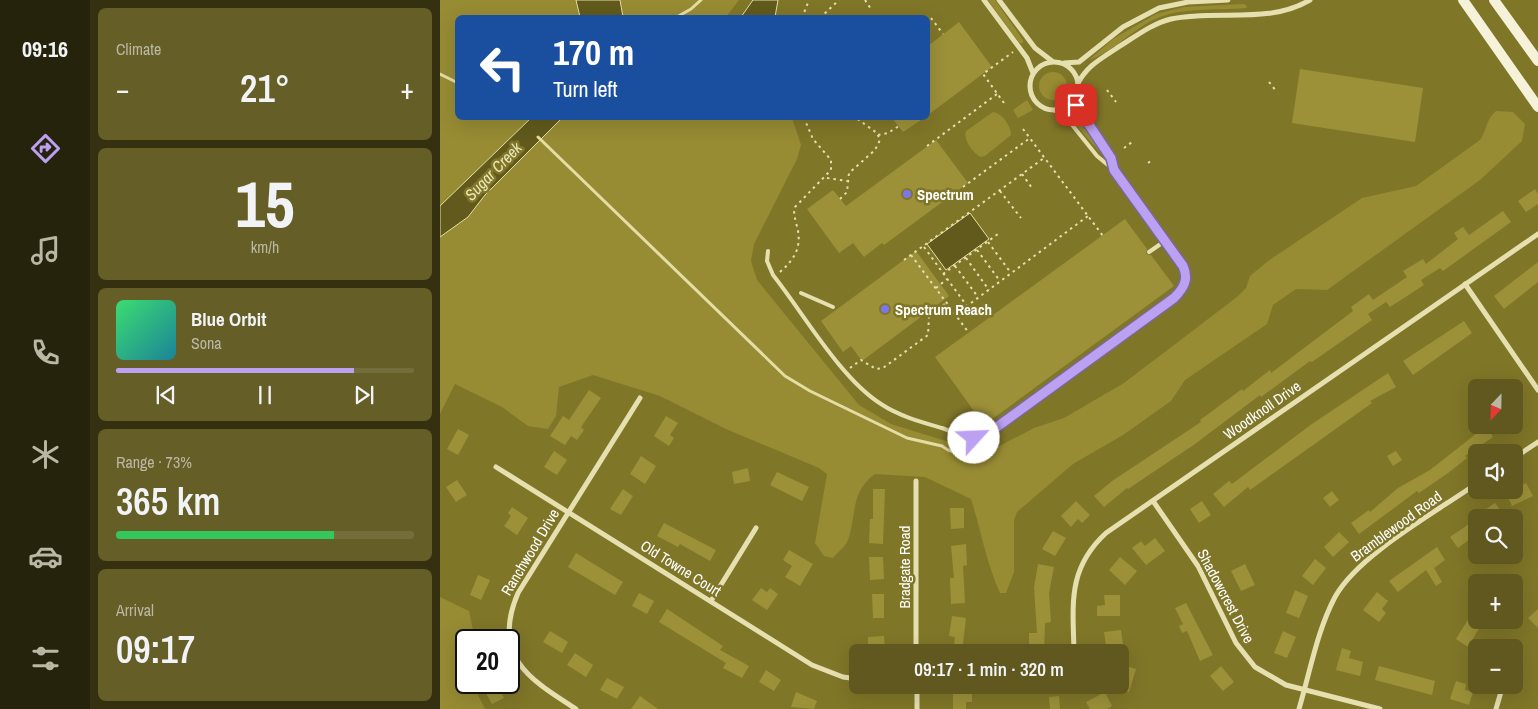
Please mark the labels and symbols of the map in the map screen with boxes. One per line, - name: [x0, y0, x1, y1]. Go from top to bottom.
- pin: [1055, 84, 1097, 126]
- water label: Sugar Creek: [460, 137, 527, 205]
- place label: Spectrum: [917, 184, 974, 205]
- marker: Spectrum: [901, 188, 913, 200]
- place label: Spectrum Reach: [895, 299, 992, 320]
- marker: Spectrum Reach: [879, 303, 891, 315]
- street label: Woodknoll Drive: [1219, 375, 1305, 444]
- north arrow: [1468, 379, 1522, 434]
- position arrow: [947, 411, 999, 463]
- street label: Bramblewood Road: [1346, 486, 1446, 566]
- street label: Ranchwood Drive: [496, 505, 564, 599]
- street label: Bradgate Road: [894, 526, 915, 608]
- street label: Old Towne Court: [637, 535, 726, 601]
- street label: Shadowcrest Drive: [1192, 545, 1260, 647]
- speed limit sign: 20: [455, 629, 520, 694]

